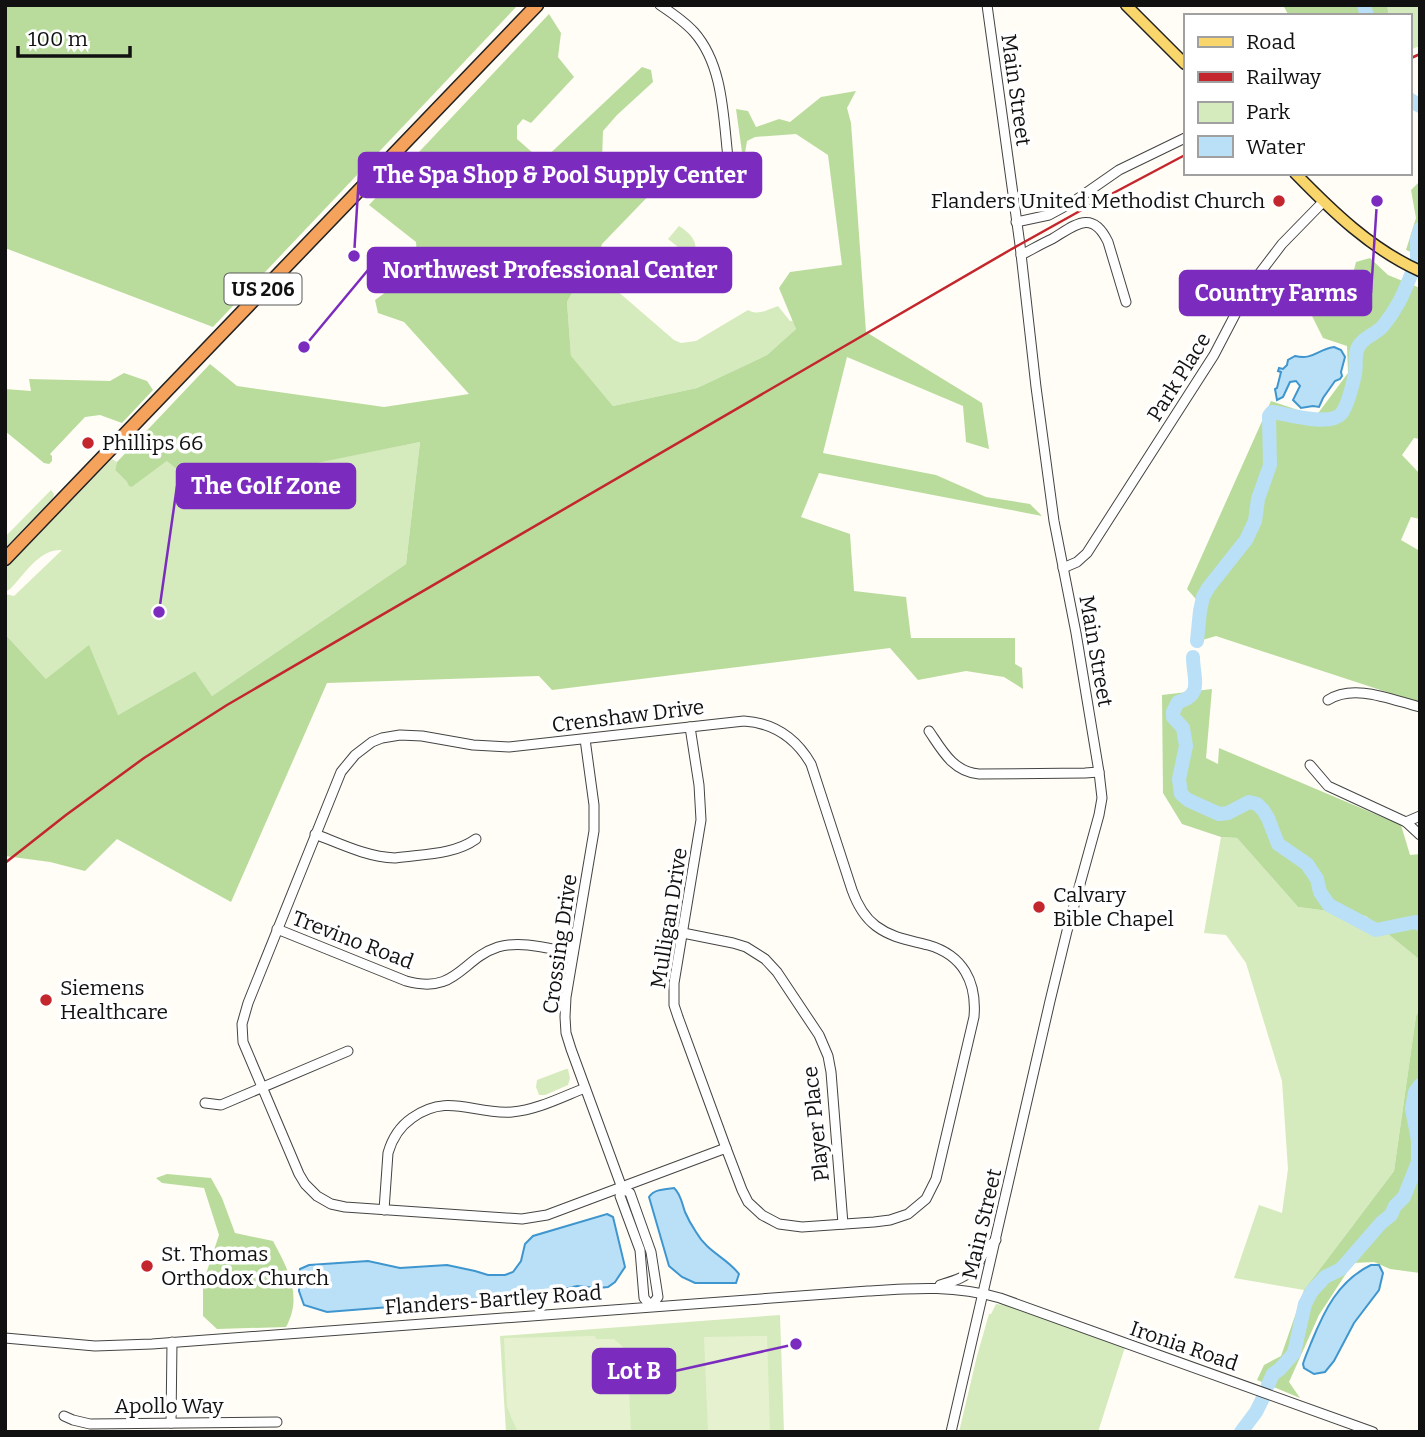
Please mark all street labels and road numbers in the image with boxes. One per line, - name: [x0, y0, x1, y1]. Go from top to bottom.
- street label: Main Street: [995, 32, 1037, 148]
- road number: US 206: [224, 274, 302, 304]
- street label: Park Place: [1142, 328, 1216, 426]
- street label: Main Street: [1073, 593, 1119, 709]
- street label: Crenshaw Drive: [550, 694, 706, 738]
- street label: Mulligan Drive: [645, 846, 693, 990]
- street label: Crossing Drive: [537, 872, 583, 1016]
- street label: Trevino Road: [289, 905, 417, 975]
- street label: Player Place: [797, 1065, 835, 1183]
- street label: Main Street: [957, 1166, 1007, 1282]
- street label: Flanders-Bartley Road: [384, 1279, 602, 1321]
- street label: Ironia Road: [1127, 1315, 1241, 1377]
- street label: Apollo Way: [114, 1393, 224, 1419]

